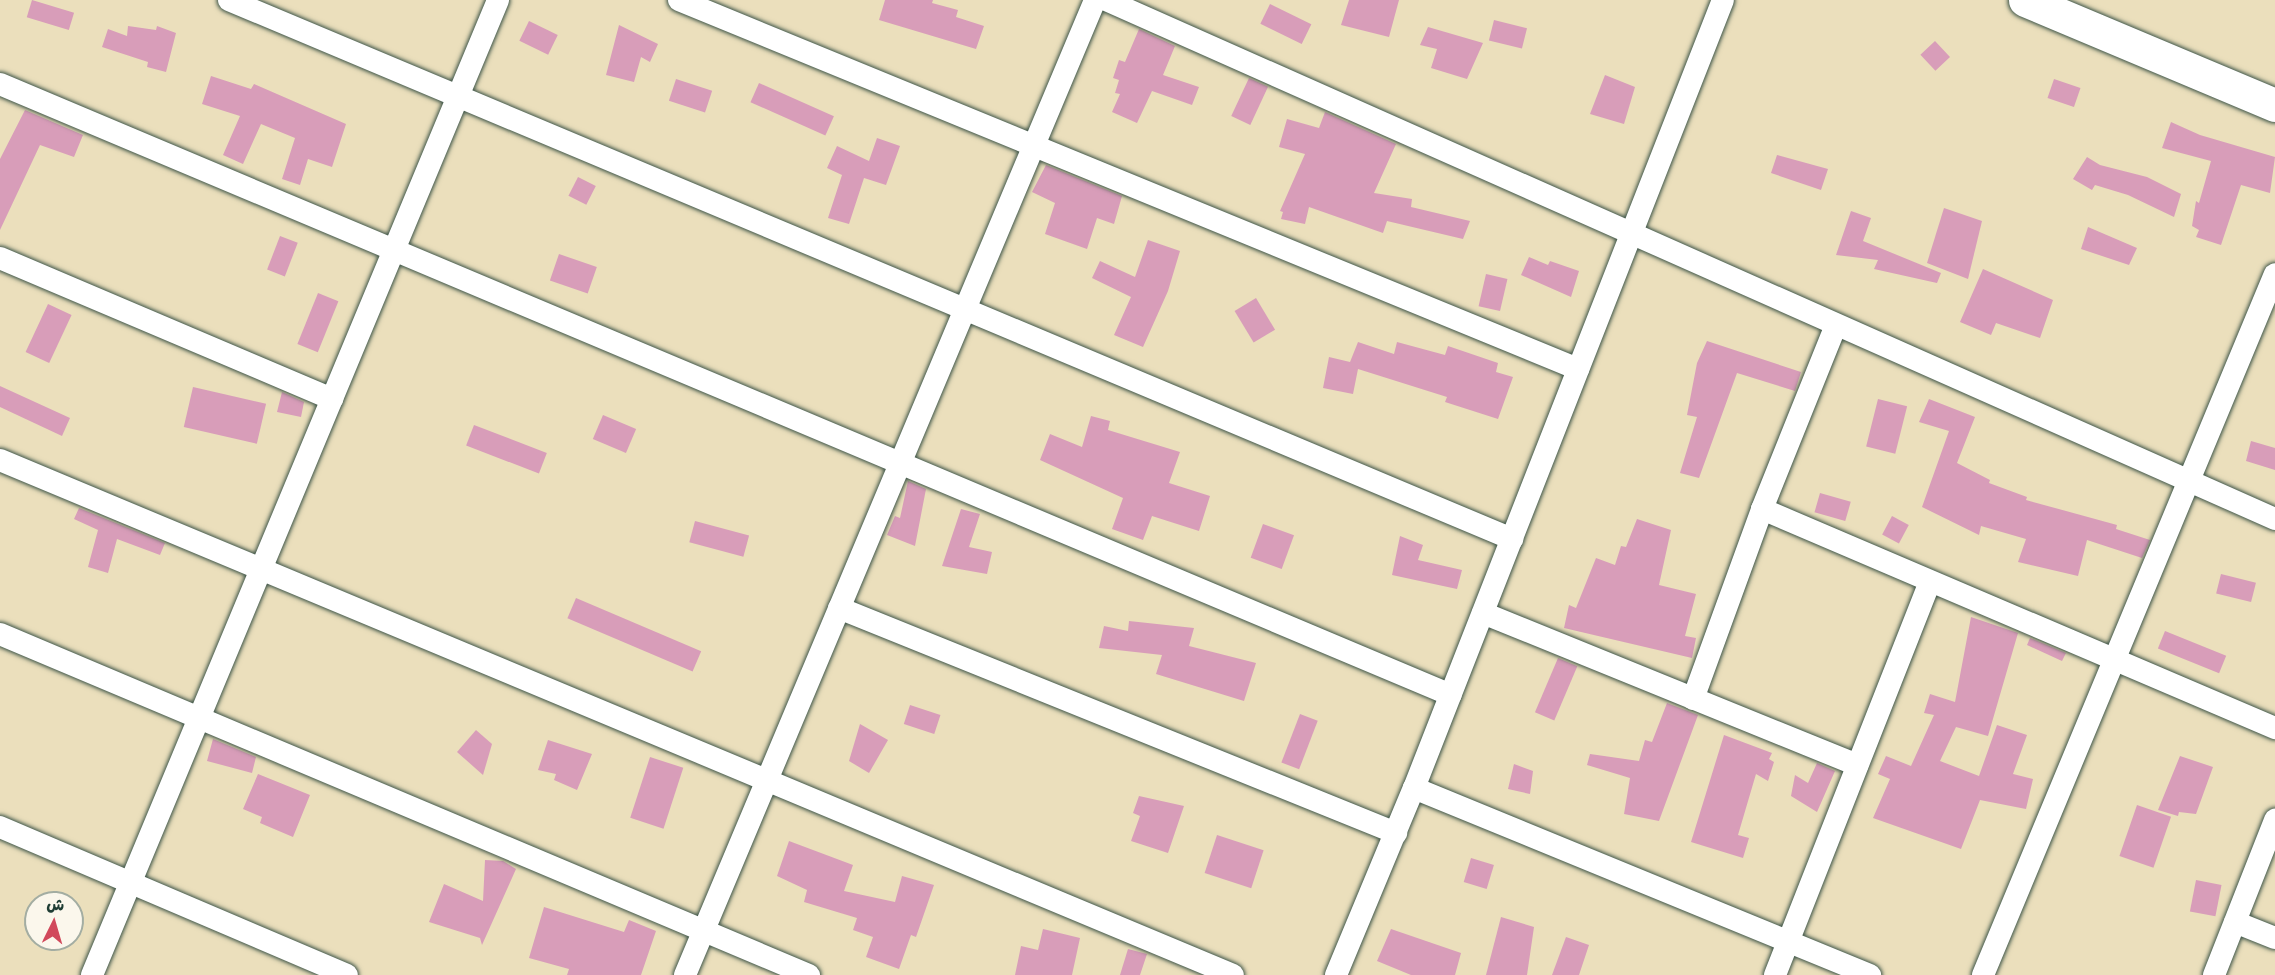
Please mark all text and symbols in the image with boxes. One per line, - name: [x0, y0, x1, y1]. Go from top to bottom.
- north arrow: [24, 891, 84, 951]
- text: ش: [46, 895, 65, 915]

